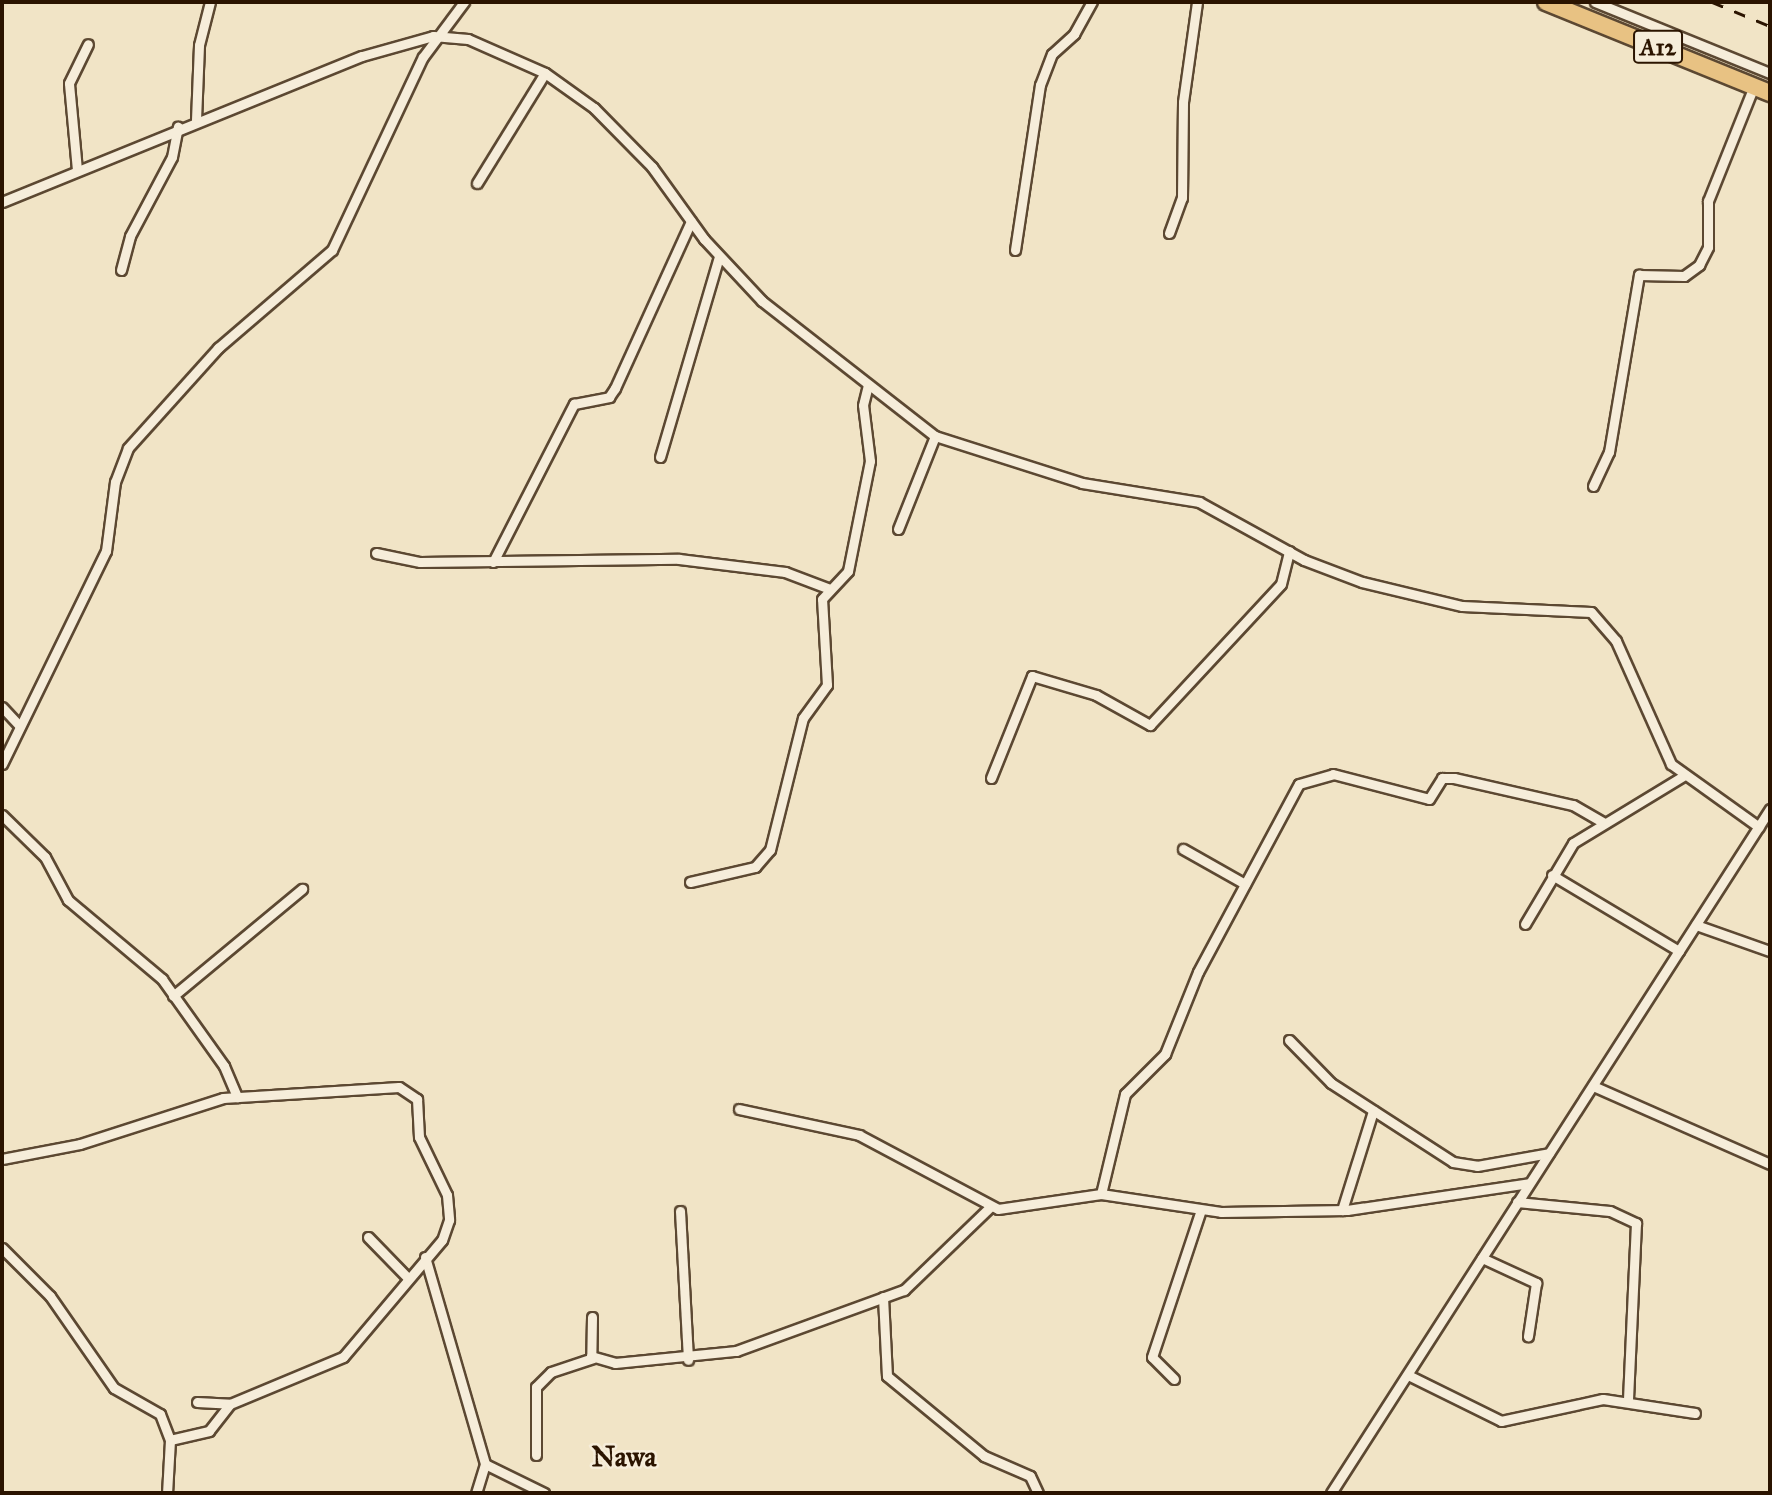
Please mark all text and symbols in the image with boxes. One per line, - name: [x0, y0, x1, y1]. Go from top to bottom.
- road number: A12: [1632, 28, 1684, 66]
- district label: Nawa: [592, 1440, 656, 1474]

